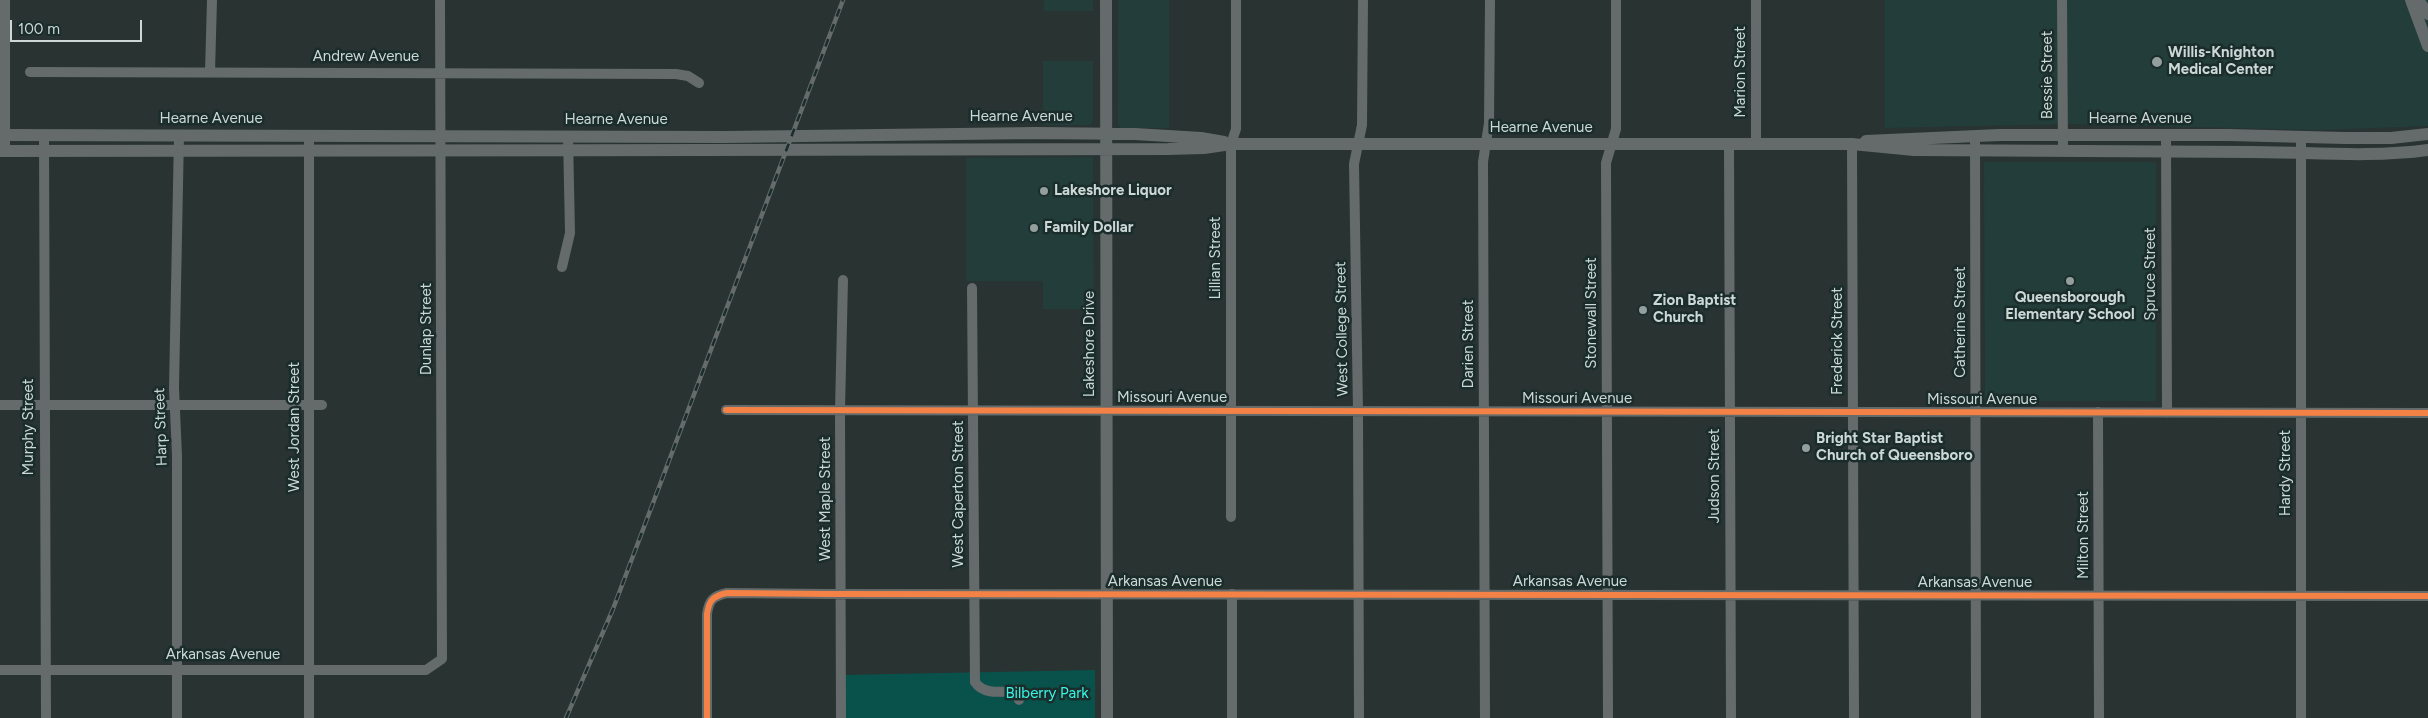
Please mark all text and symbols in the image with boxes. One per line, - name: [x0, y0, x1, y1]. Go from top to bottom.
- scale bar: [12, 10, 145, 42]
- text: 100 m: [18, 20, 60, 38]
- street label: Marion Street: [1732, 26, 1750, 118]
- street label: Bessie Street: [2039, 31, 2057, 119]
- place label: Willis-Knighton Medical Center: [2168, 44, 2274, 79]
- street label: Andrew Avenue: [313, 48, 419, 66]
- marker: Willis-Knighton Medical Center: [2150, 55, 2164, 69]
- street label: Hearne Avenue: [969, 108, 1073, 126]
- street label: Hearne Avenue: [159, 110, 263, 128]
- street label: Hearne Avenue: [2088, 110, 2192, 128]
- street label: Hearne Avenue: [564, 111, 668, 129]
- street label: Hearne Avenue: [1489, 119, 1593, 137]
- place label: Lakeshore Liquor: [1054, 182, 1172, 200]
- marker: Lakeshore Liquor: [1038, 185, 1050, 197]
- street label: Lillian Street: [1207, 216, 1225, 300]
- place label: Family Dollar: [1044, 219, 1133, 237]
- marker: Family Dollar: [1028, 222, 1040, 234]
- street label: Spruce Street: [2142, 227, 2160, 321]
- street label: Stonewall Street: [1583, 257, 1601, 369]
- street label: West College Street: [1332, 261, 1352, 397]
- street label: Catherine Street: [1952, 266, 1970, 378]
- marker: Queensborough Elementary School: [2064, 275, 2076, 287]
- street label: Dunlap Street: [418, 283, 436, 375]
- street label: Frederick Street: [1829, 287, 1847, 395]
- place label: Queensborough Elementary School: [2005, 289, 2135, 324]
- street label: Lakeshore Drive: [1081, 291, 1099, 397]
- place label: Zion Baptist Church: [1653, 292, 1736, 327]
- street label: Darien Street: [1460, 300, 1478, 388]
- marker: Zion Baptist Church: [1637, 304, 1649, 316]
- street label: West Jordan Street: [286, 362, 304, 492]
- street label: Murphy Street: [20, 379, 38, 475]
- street label: Harp Street: [151, 387, 171, 467]
- street label: Missouri Avenue: [1117, 389, 1227, 407]
- street label: Missouri Avenue: [1522, 390, 1632, 408]
- street label: Missouri Avenue: [1927, 391, 2037, 409]
- street label: West Caperton Street: [950, 420, 968, 568]
- street label: Judson Street: [1706, 429, 1724, 523]
- place label: Bright Star Baptist Church of Queensboro: [1816, 430, 1973, 465]
- street label: Hardy Street: [2277, 430, 2295, 516]
- street label: West Maple Street: [817, 437, 835, 561]
- marker: Bright Star Baptist Church of Queensboro: [1800, 442, 1812, 454]
- street label: Milton Street: [2075, 491, 2093, 579]
- street label: Arkansas Avenue: [1108, 573, 1222, 591]
- street label: Arkansas Avenue: [1513, 573, 1627, 591]
- street label: Arkansas Avenue: [1918, 574, 2032, 592]
- street label: Arkansas Avenue: [166, 646, 280, 664]
- park label: Bilberry Park: [1005, 685, 1089, 703]

